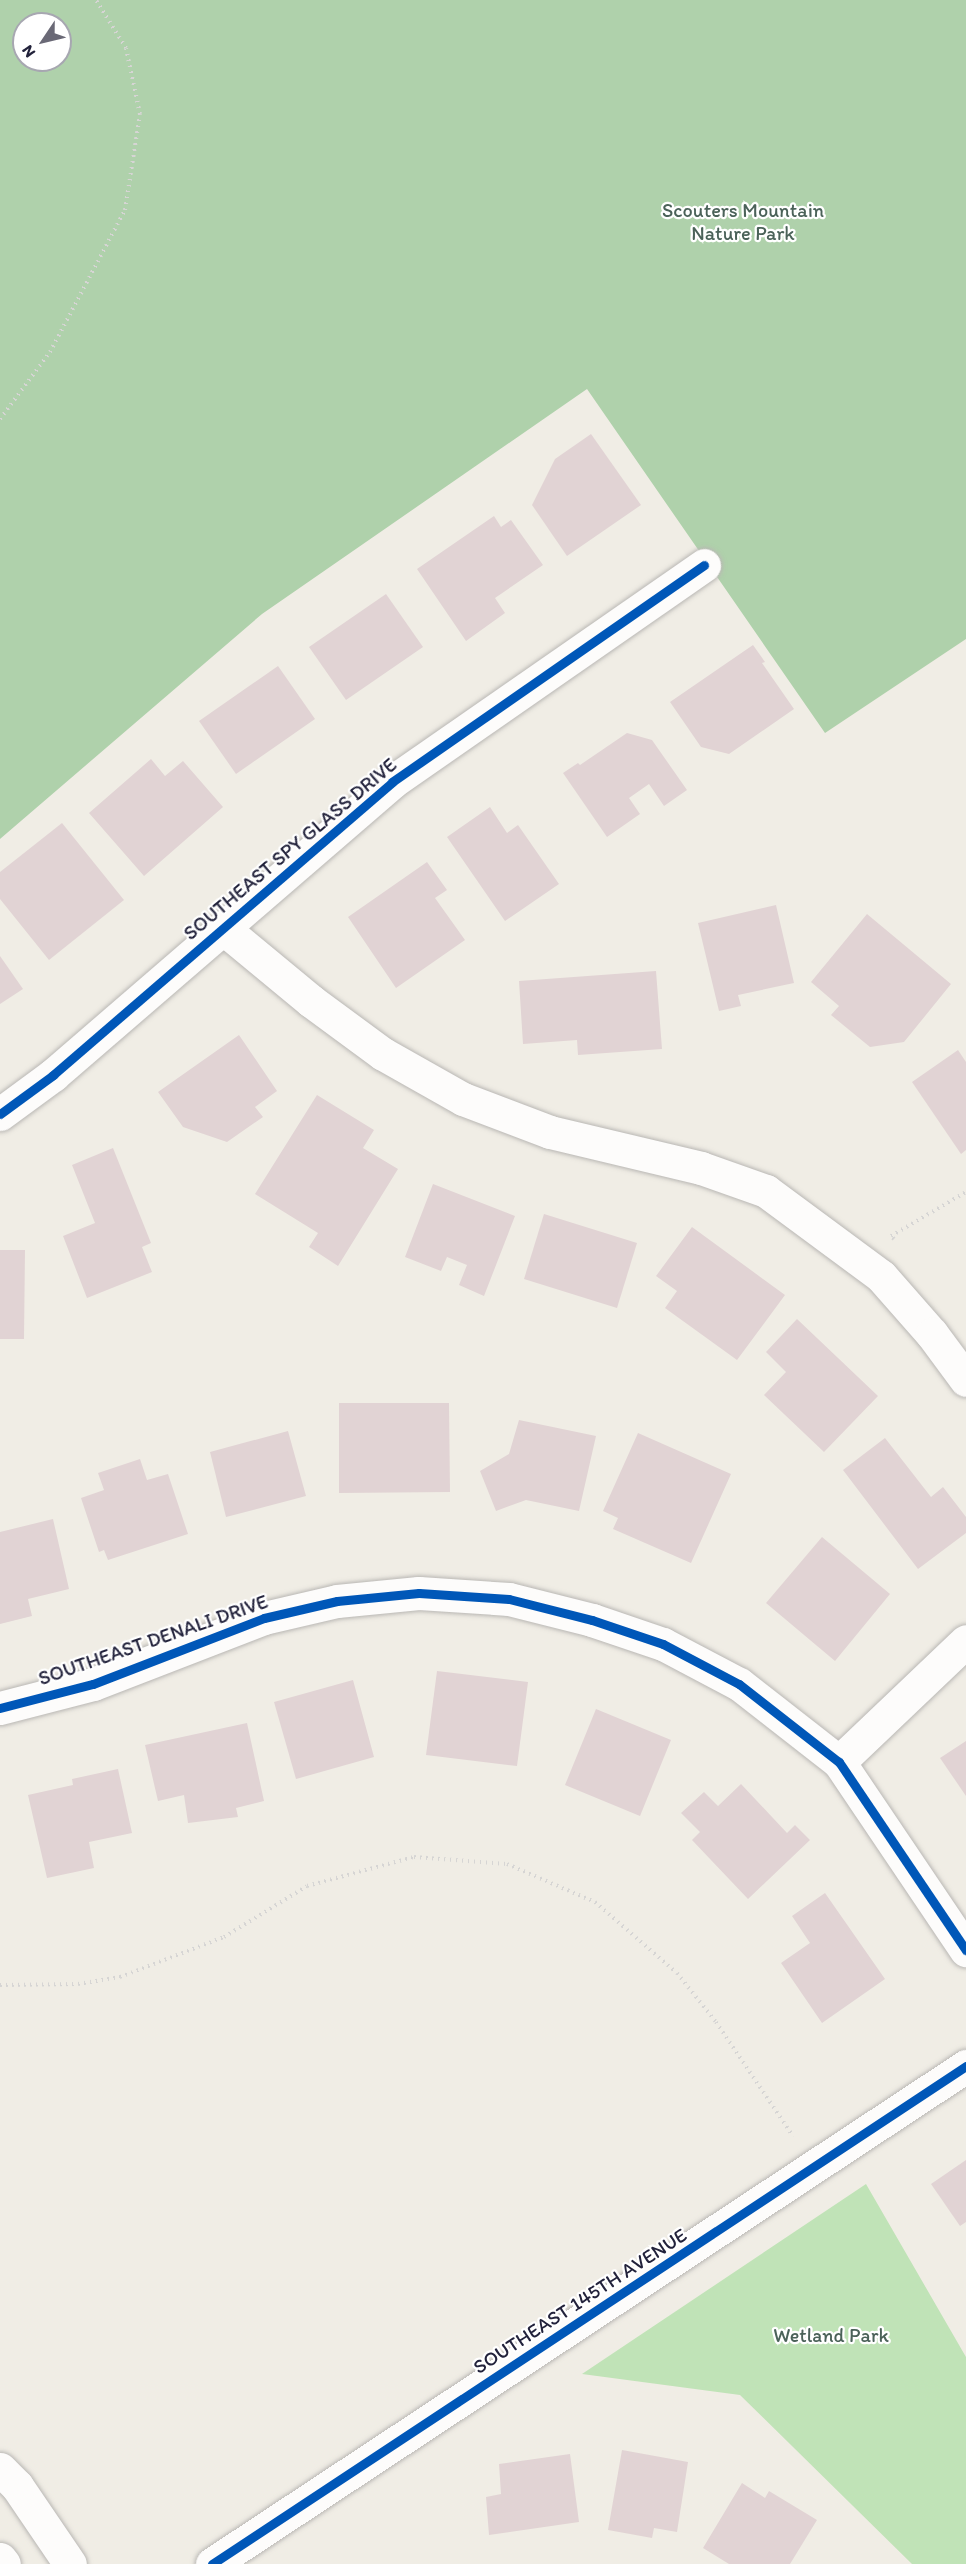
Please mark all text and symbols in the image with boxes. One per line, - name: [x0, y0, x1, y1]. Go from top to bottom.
- north arrow: [12, 12, 72, 72]
- text: N: [18, 42, 39, 61]
- park label: Scouters Mountain Nature Park: [662, 199, 824, 246]
- street label: SOUTHEAST SPY GLASS DRIVE: [178, 752, 402, 946]
- street label: SOUTHEAST DENALI DRIVE: [34, 1589, 272, 1691]
- street label: SOUTHEAST 145TH AVENUE: [469, 2223, 691, 2379]
- park label: Wetland Park: [773, 2323, 889, 2347]

